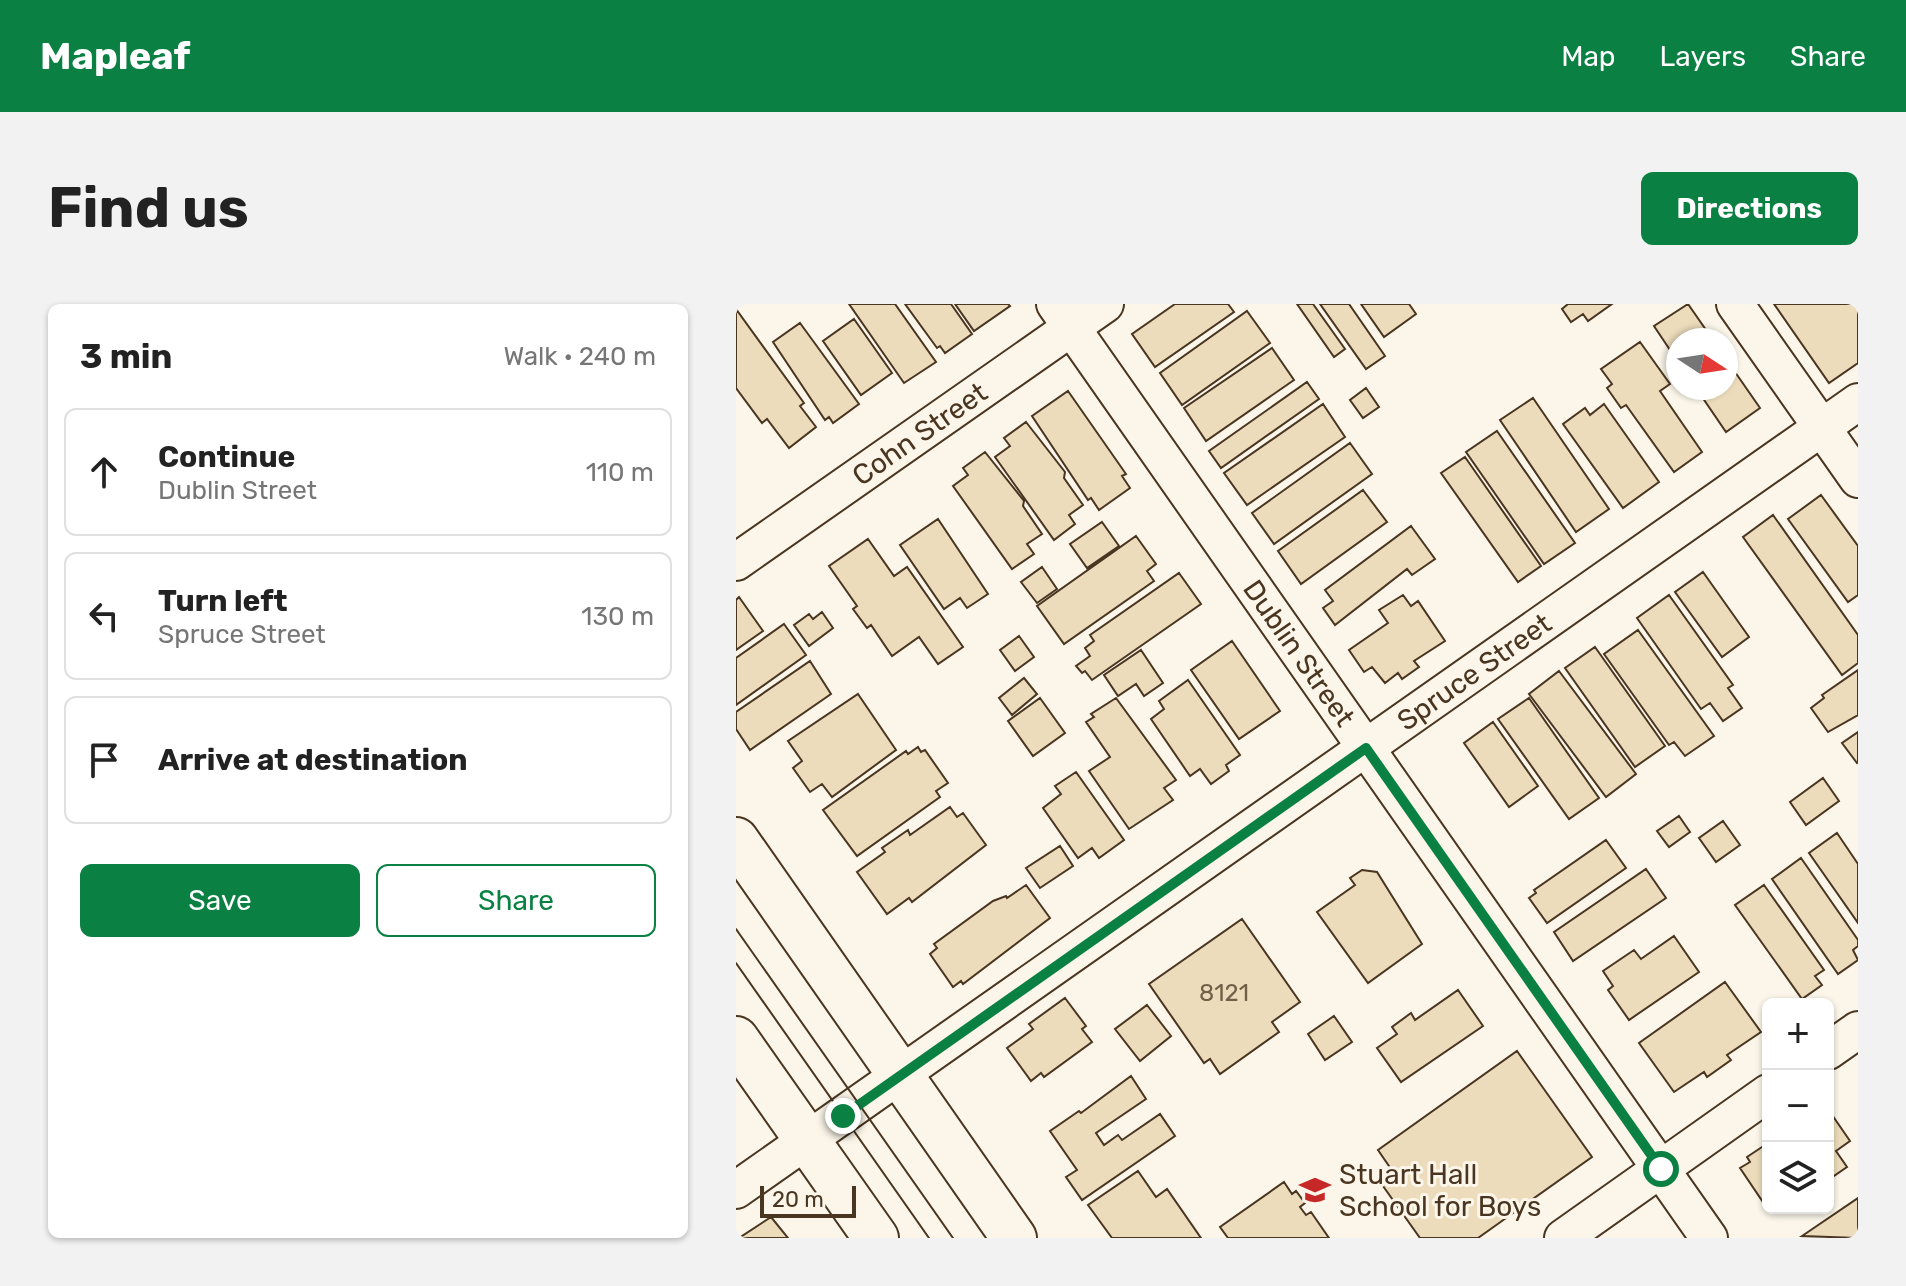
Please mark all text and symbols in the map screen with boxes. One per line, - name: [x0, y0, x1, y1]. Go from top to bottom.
- text: Mapleaf: [40, 33, 190, 79]
- text: Map: [1561, 40, 1616, 73]
- text: Layers: [1660, 40, 1746, 73]
- text: Share: [1790, 40, 1866, 73]
- button: Directions: [1641, 172, 1858, 245]
- text: Find us: [48, 175, 249, 241]
- north arrow: [1666, 328, 1738, 400]
- text: 3 min: [80, 336, 172, 377]
- text: Walk · 240 m: [503, 341, 656, 372]
- street label: Cohn Street: [846, 375, 993, 492]
- text: Continue: [158, 439, 295, 475]
- icon: ahead: [82, 450, 126, 494]
- text: 110 m: [586, 457, 654, 488]
- text: Dublin Street: [158, 475, 317, 506]
- street label: Dublin Street: [1237, 573, 1362, 733]
- text: Turn left: [158, 583, 288, 619]
- icon: left: [82, 594, 126, 638]
- text: 130 m: [581, 601, 654, 632]
- street label: Spruce Street: [1391, 606, 1558, 737]
- text: Spruce Street: [158, 619, 326, 650]
- icon: arrive: [82, 738, 126, 782]
- text: Arrive at destination: [158, 742, 468, 778]
- button: Save: [80, 864, 360, 937]
- button: Share: [376, 864, 656, 937]
- house number: 8121: [1199, 979, 1249, 1007]
- map controls: [1762, 998, 1834, 1214]
- button: +: [1762, 998, 1834, 1070]
- button: −: [1762, 1070, 1834, 1142]
- route end: [825, 1098, 861, 1134]
- button: layers: [1762, 1142, 1834, 1214]
- route start: [1643, 1151, 1679, 1187]
- place label: Stuart Hall School for Boys: [1339, 1158, 1541, 1223]
- school or university icon: Stuart Hall School for Boys: [1298, 1173, 1332, 1207]
- scale bar: [760, 1182, 856, 1218]
- text: 20 m: [772, 1186, 824, 1213]

